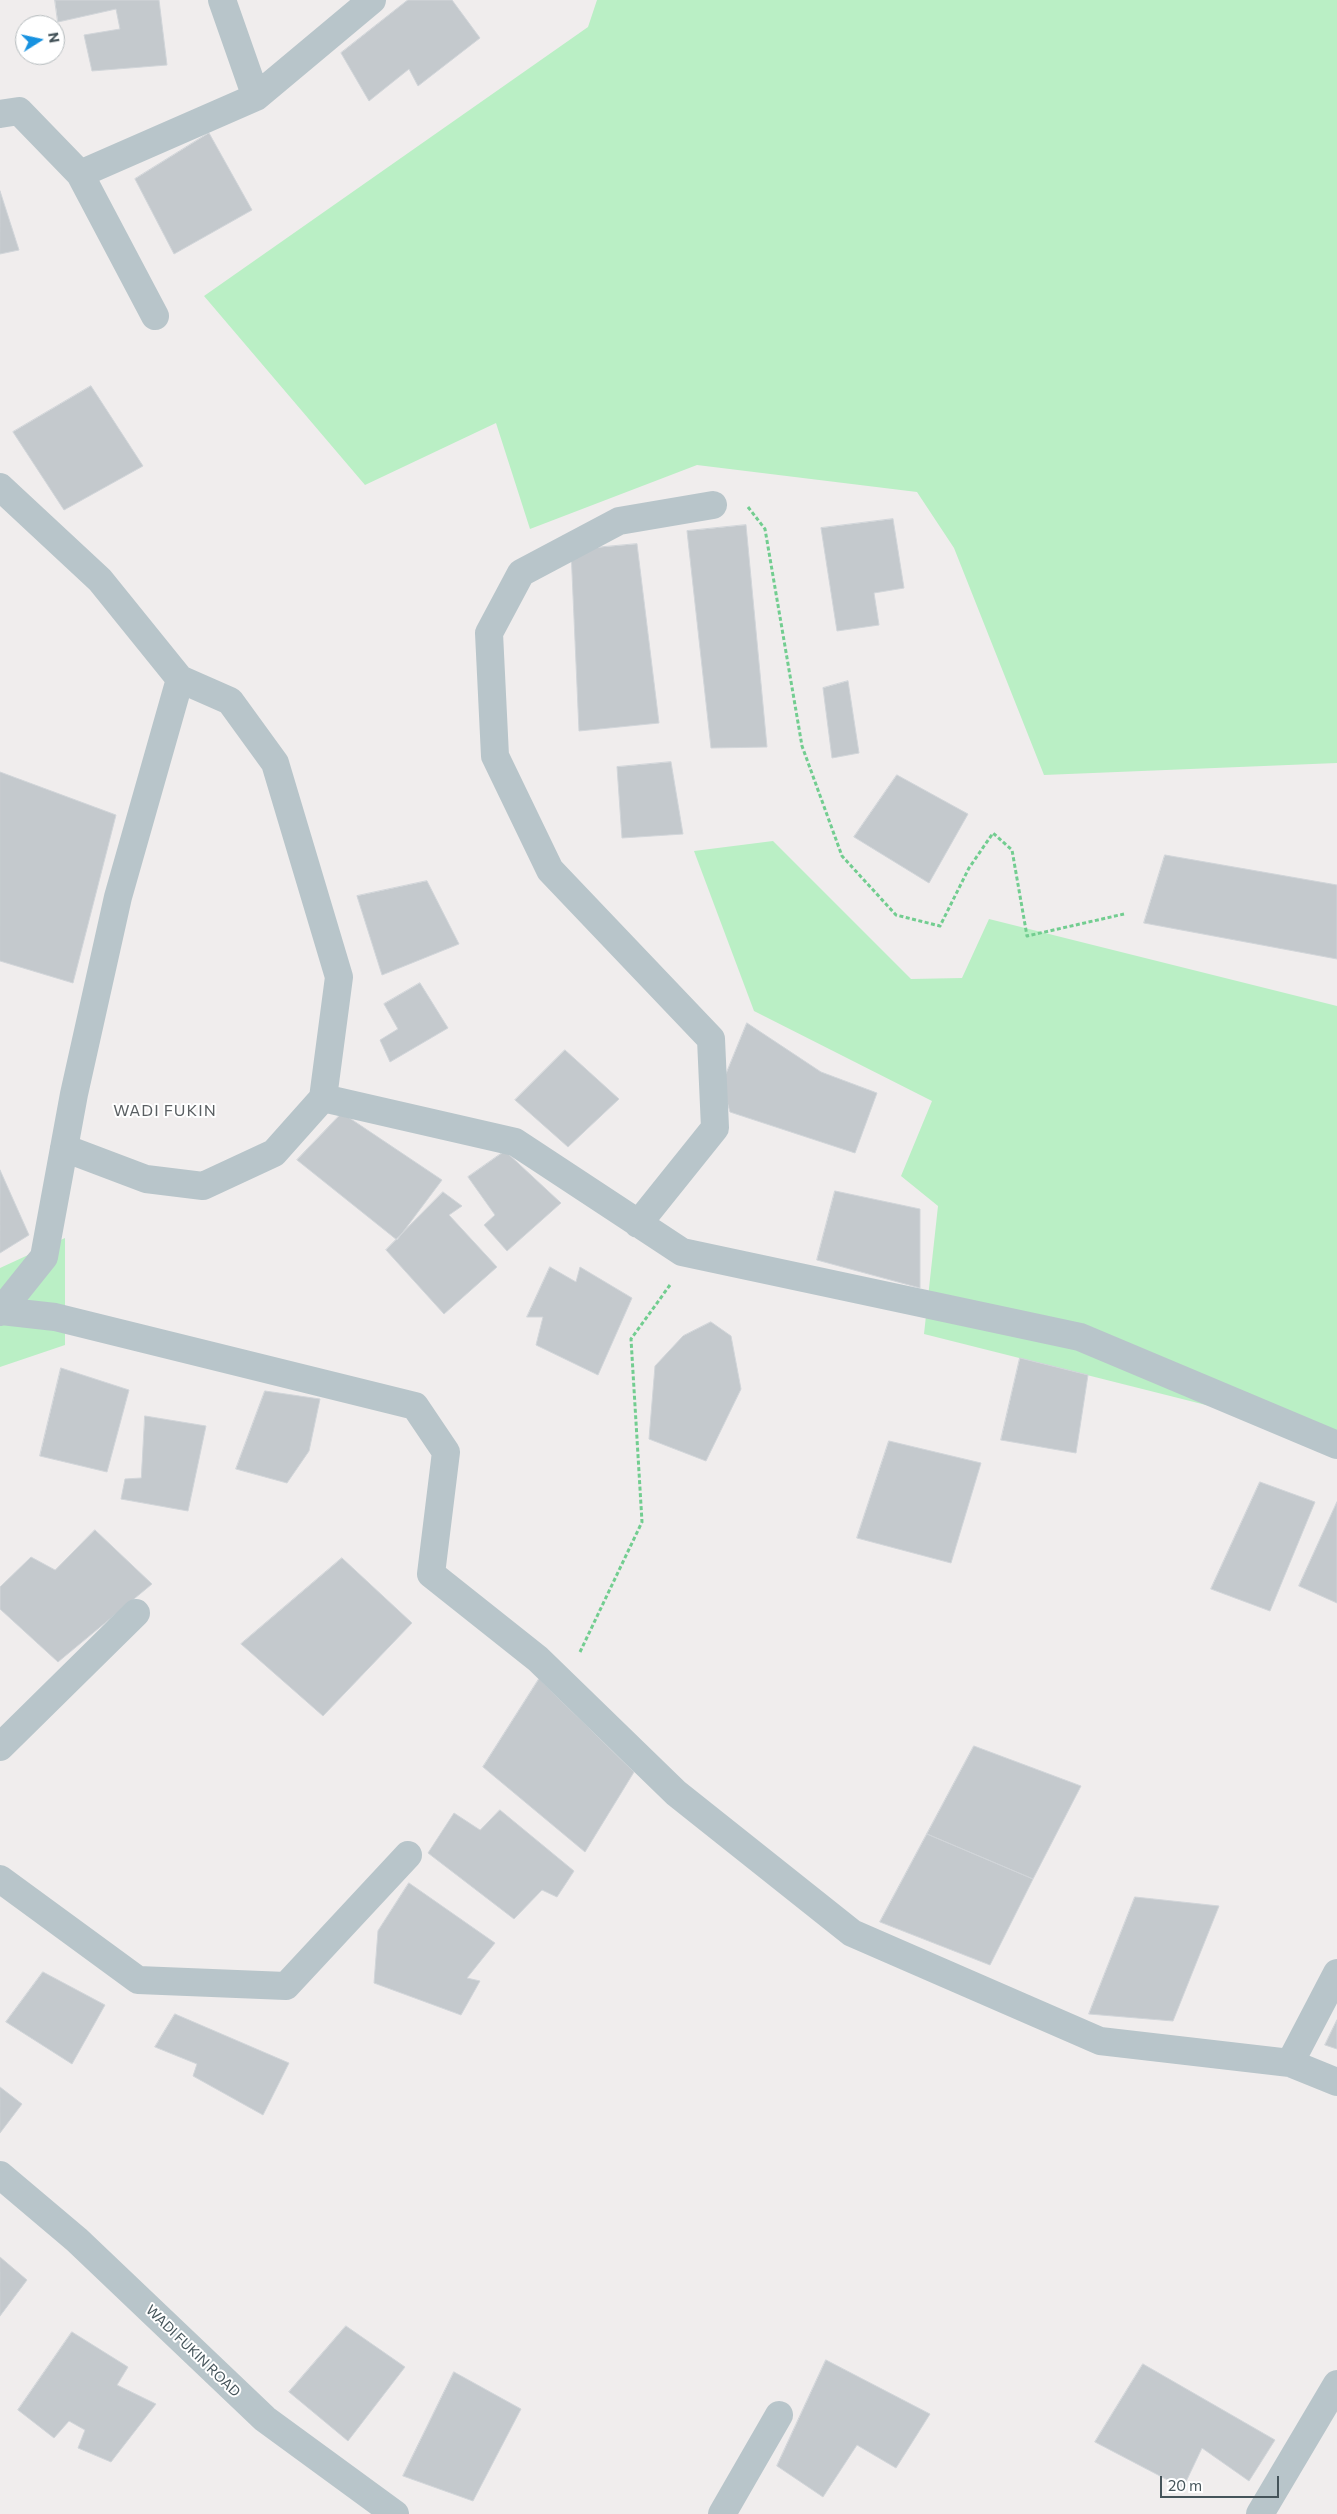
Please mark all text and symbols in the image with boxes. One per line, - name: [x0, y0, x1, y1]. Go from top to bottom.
- north arrow: [15, 15, 65, 65]
- text: N: [45, 31, 64, 44]
- district label: WADI FUKIN: [112, 1101, 218, 1121]
- street label: WADI FUKIN ROAD: [142, 2302, 244, 2400]
- scale bar: [1162, 2466, 1281, 2498]
- text: 20 m: [1168, 2476, 1202, 2494]

